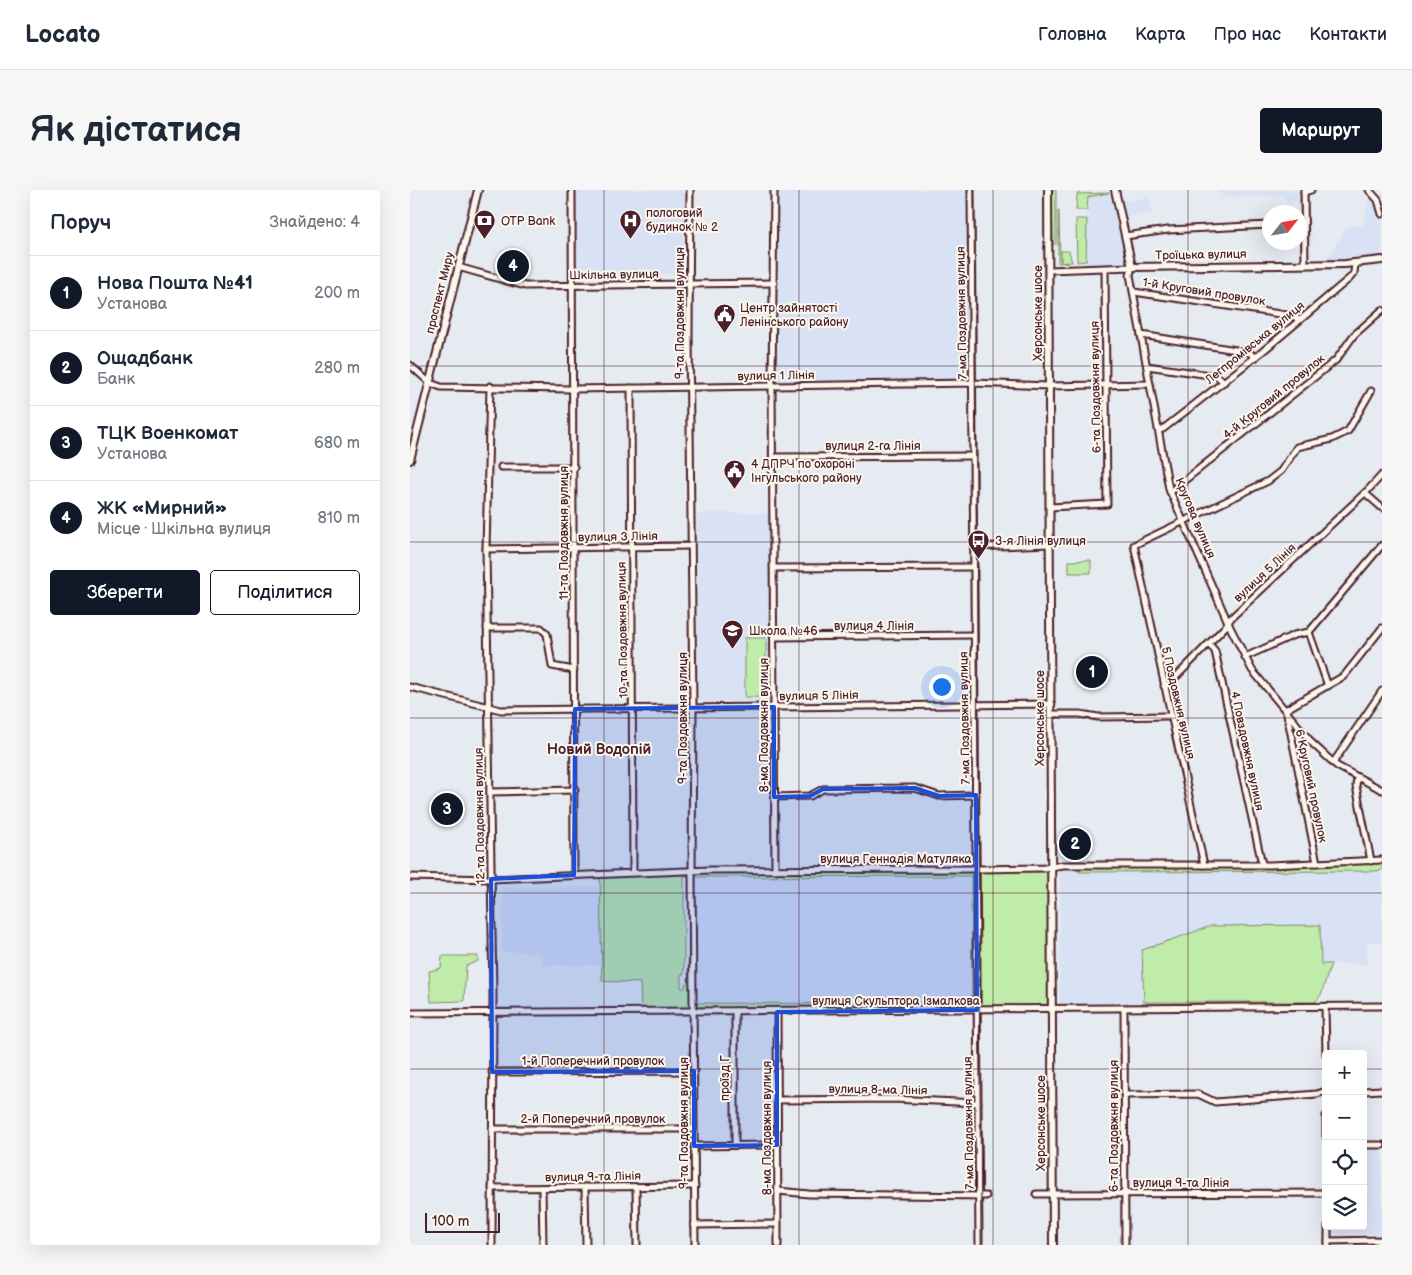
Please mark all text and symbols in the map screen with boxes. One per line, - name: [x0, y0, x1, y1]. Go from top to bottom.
- text: Locato: [25, 20, 100, 49]
- text: Головна: [1038, 24, 1107, 45]
- text: Карта: [1135, 24, 1186, 45]
- text: Про нас: [1214, 24, 1281, 45]
- text: Контакти: [1309, 24, 1387, 45]
- button: Маршрут: [1260, 108, 1382, 153]
- text: Як дістатися: [30, 109, 242, 152]
- north arrow: [1262, 205, 1307, 250]
- place label: пологовий будинок № 2: [646, 206, 718, 235]
- hospital icon: пологовий будинок № 2: [618, 208, 642, 239]
- bank icon: OTP Bank: [473, 209, 497, 240]
- text: Поруч: [50, 210, 111, 235]
- text: Знайдено: 4: [270, 213, 360, 232]
- place label: OTP Bank: [501, 214, 555, 229]
- street label: 7-ма Поздовжня вулиця: [953, 246, 971, 380]
- pin: 4: [497, 247, 529, 285]
- street label: 9-та Поздовжня вулиця: [673, 247, 688, 379]
- street label: Троїцька вулиця: [1155, 247, 1247, 263]
- street label: проспект Миру: [423, 250, 458, 335]
- street label: Херсонське шосе: [1031, 265, 1046, 361]
- street label: Шкільна вулиця: [569, 267, 659, 283]
- text: Нова Пошта №41: [97, 272, 253, 295]
- street label: 1-й Круговий провулок: [1142, 275, 1267, 309]
- text: 1: [63, 284, 69, 303]
- text: 200 m: [314, 284, 360, 303]
- text: Установа: [97, 295, 167, 314]
- street label: Легпромівська вулиця: [1202, 298, 1308, 388]
- place label: Центр зайнятості Ленінського району: [739, 301, 849, 330]
- public building icon: Центр зайнятості Ленінського району: [712, 303, 736, 334]
- street label: 6-та Поздовжня вулиця: [1087, 320, 1105, 453]
- text: Ощадбанк: [97, 347, 192, 370]
- street label: 4-й Круговий провулок: [1220, 351, 1328, 443]
- text: 2: [61, 359, 71, 378]
- text: 280 m: [314, 359, 360, 378]
- street label: вулиця 1 Лінія: [737, 368, 815, 384]
- text: Банк: [97, 370, 135, 389]
- text: ТЦК Военкомат: [97, 422, 238, 445]
- text: 3: [61, 434, 71, 453]
- text: 680 m: [314, 434, 360, 453]
- street label: вулиця 2-га Лінія: [825, 439, 921, 454]
- text: Установа: [97, 445, 167, 464]
- place label: 4 ДПРЧ по охороні Інгульського району: [751, 457, 862, 486]
- public building icon: 4 ДПРЧ по охороні Інгульського району: [723, 459, 747, 490]
- street label: 11-та Поздовжня вулиця: [557, 466, 572, 600]
- street label: Кругова вулиця: [1171, 475, 1219, 561]
- text: ЖК «Мирний»: [97, 497, 227, 520]
- text: 4: [61, 509, 71, 528]
- text: 810 m: [318, 509, 360, 528]
- text: Місце · Шкільна вулиця: [97, 520, 271, 539]
- street label: вулиця 3 Лінія: [578, 529, 658, 545]
- bus stop icon: 3-я Лінія вулиця: [967, 529, 991, 560]
- place label: 3-я Лінія вулиця: [995, 534, 1086, 549]
- street label: вулиця 5 Лінія: [1231, 540, 1299, 606]
- street label: 10-та Поздовжня вулиця: [614, 561, 632, 698]
- button: Зберегти: [50, 570, 200, 615]
- button: Поділитися: [210, 570, 360, 615]
- school or university icon: Школа №46: [721, 619, 745, 650]
- street label: вулиця 4 Лінія: [834, 619, 914, 634]
- place label: Школа №46: [749, 624, 818, 639]
- street label: 5 Поздовжня вулиця: [1158, 645, 1198, 761]
- street label: 7-ма Поздовжня вулиця: [956, 651, 974, 785]
- street label: 9-та Поздовжня вулиця: [676, 652, 691, 784]
- pin: 1: [1076, 653, 1108, 691]
- street label: 8-ма Поздовжня вулиця: [757, 657, 772, 792]
- street label: Херсонське шосе: [1033, 670, 1048, 766]
- your location: [929, 674, 955, 700]
- street label: вулиця 5 Лінія: [779, 688, 859, 704]
- street label: 4 Повздовжня вулиця: [1227, 690, 1267, 812]
- street label: 6 Круговий провулок: [1292, 728, 1330, 845]
- district label: Новий Водопій: [547, 740, 651, 759]
- street label: 12-та Поздовжня вулиця: [471, 747, 489, 884]
- pin: 3: [431, 790, 463, 828]
- pin: 2: [1059, 825, 1091, 863]
- street label: вулиця Геннадія Матуляка: [820, 852, 972, 867]
- street label: вулиця Скульптора Ізмалкова: [812, 994, 980, 1009]
- map controls: [1322, 1050, 1367, 1230]
- button: +: [1322, 1050, 1367, 1095]
- street label: 1-й Поперечний провулок: [522, 1054, 665, 1069]
- street label: проїзд Г: [718, 1055, 733, 1101]
- street label: 7-ма Поздовжня вулиця: [960, 1056, 978, 1190]
- street label: 9-та Поздовжня вулиця: [677, 1057, 692, 1189]
- street label: 8-ма Поздовжня вулиця: [760, 1060, 775, 1195]
- street label: 6-та Поздовжня вулиця: [1107, 1060, 1122, 1192]
- street label: Херсонське шосе: [1034, 1075, 1049, 1171]
- street label: вулиця 8-ма Лінія: [828, 1082, 928, 1098]
- button: −: [1322, 1095, 1367, 1140]
- street label: 2-й Поперечний провулок: [521, 1112, 666, 1127]
- button: locate: [1322, 1140, 1367, 1185]
- street label: вулиця 9-та Лінія: [545, 1169, 642, 1185]
- street label: вулиця 9-та Лінія: [1133, 1176, 1229, 1191]
- button: layers: [1322, 1185, 1367, 1230]
- scale bar: [425, 1210, 500, 1233]
- text: 100 m: [432, 1213, 469, 1230]

